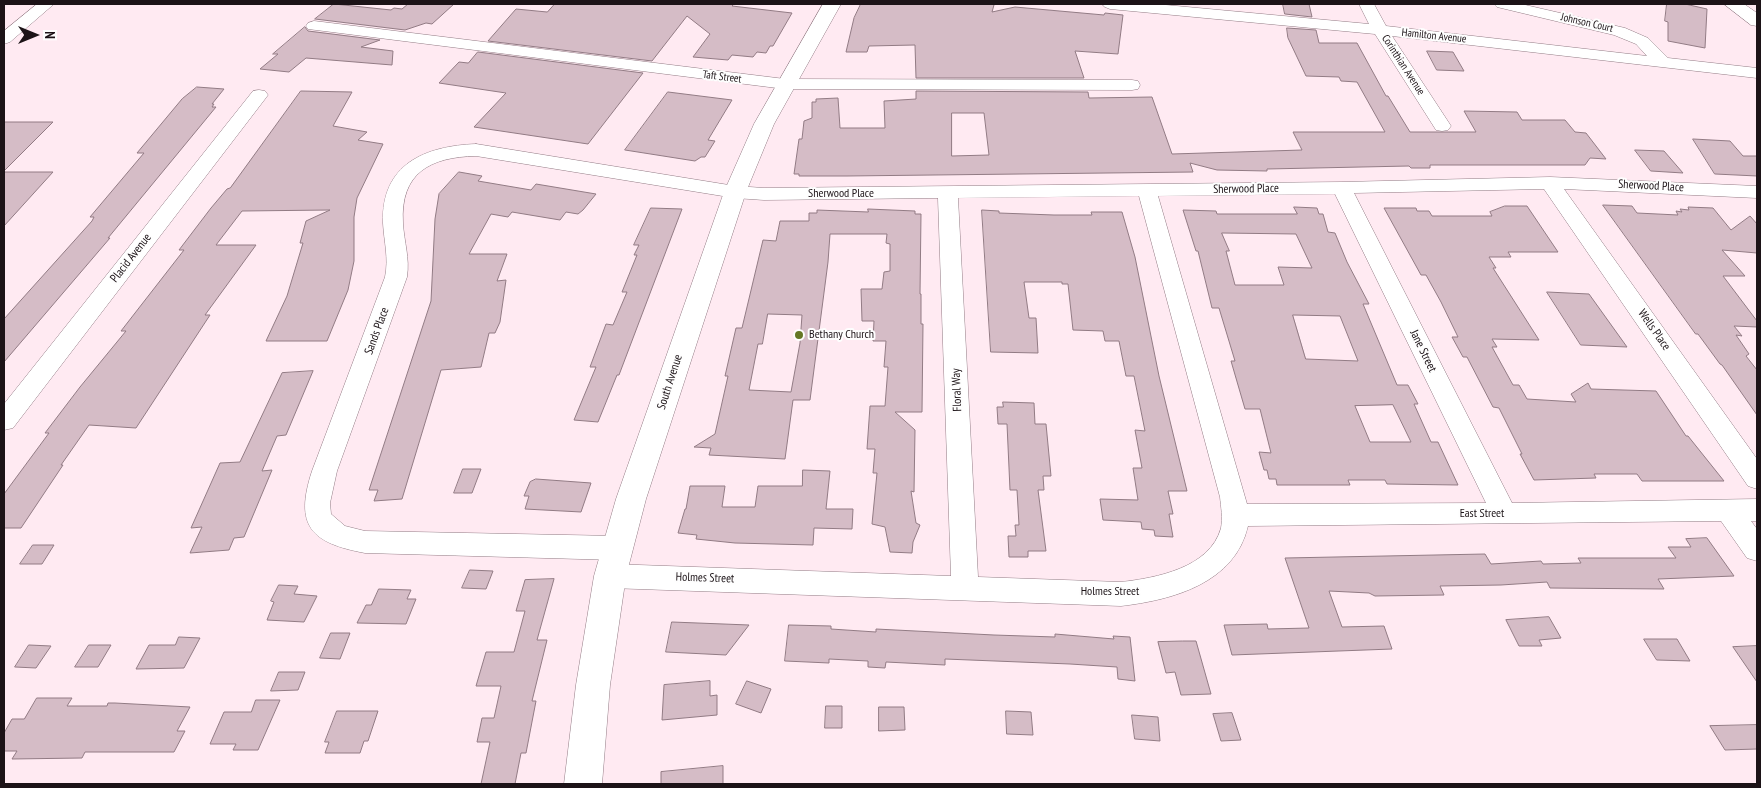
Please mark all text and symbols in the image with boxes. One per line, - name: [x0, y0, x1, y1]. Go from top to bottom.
- north arrow: [10, 10, 60, 60]
- street label: Johnson Court: [1560, 11, 1614, 35]
- street label: Hamilton Avenue: [1401, 26, 1467, 46]
- text: N: [41, 31, 59, 39]
- street label: Corinthian Avenue: [1379, 32, 1427, 98]
- street label: Taft Street: [702, 68, 742, 86]
- street label: Sherwood Place: [1618, 177, 1684, 195]
- street label: Sherwood Place: [1213, 181, 1279, 197]
- street label: Sherwood Place: [808, 187, 874, 201]
- street label: Placid Avenue: [107, 231, 155, 285]
- street label: Sands Place: [362, 305, 392, 357]
- street label: Wells Place: [1635, 307, 1673, 353]
- street label: Jane Street: [1407, 327, 1439, 375]
- place label: Bethany Church: [809, 328, 874, 342]
- marker: Bethany Church: [793, 329, 805, 341]
- street label: South Avenue: [654, 353, 686, 411]
- street label: Floral Way: [949, 368, 965, 412]
- street label: East Street: [1460, 507, 1504, 521]
- street label: Holmes Street: [675, 570, 735, 586]
- street label: Holmes Street: [1081, 585, 1139, 599]

